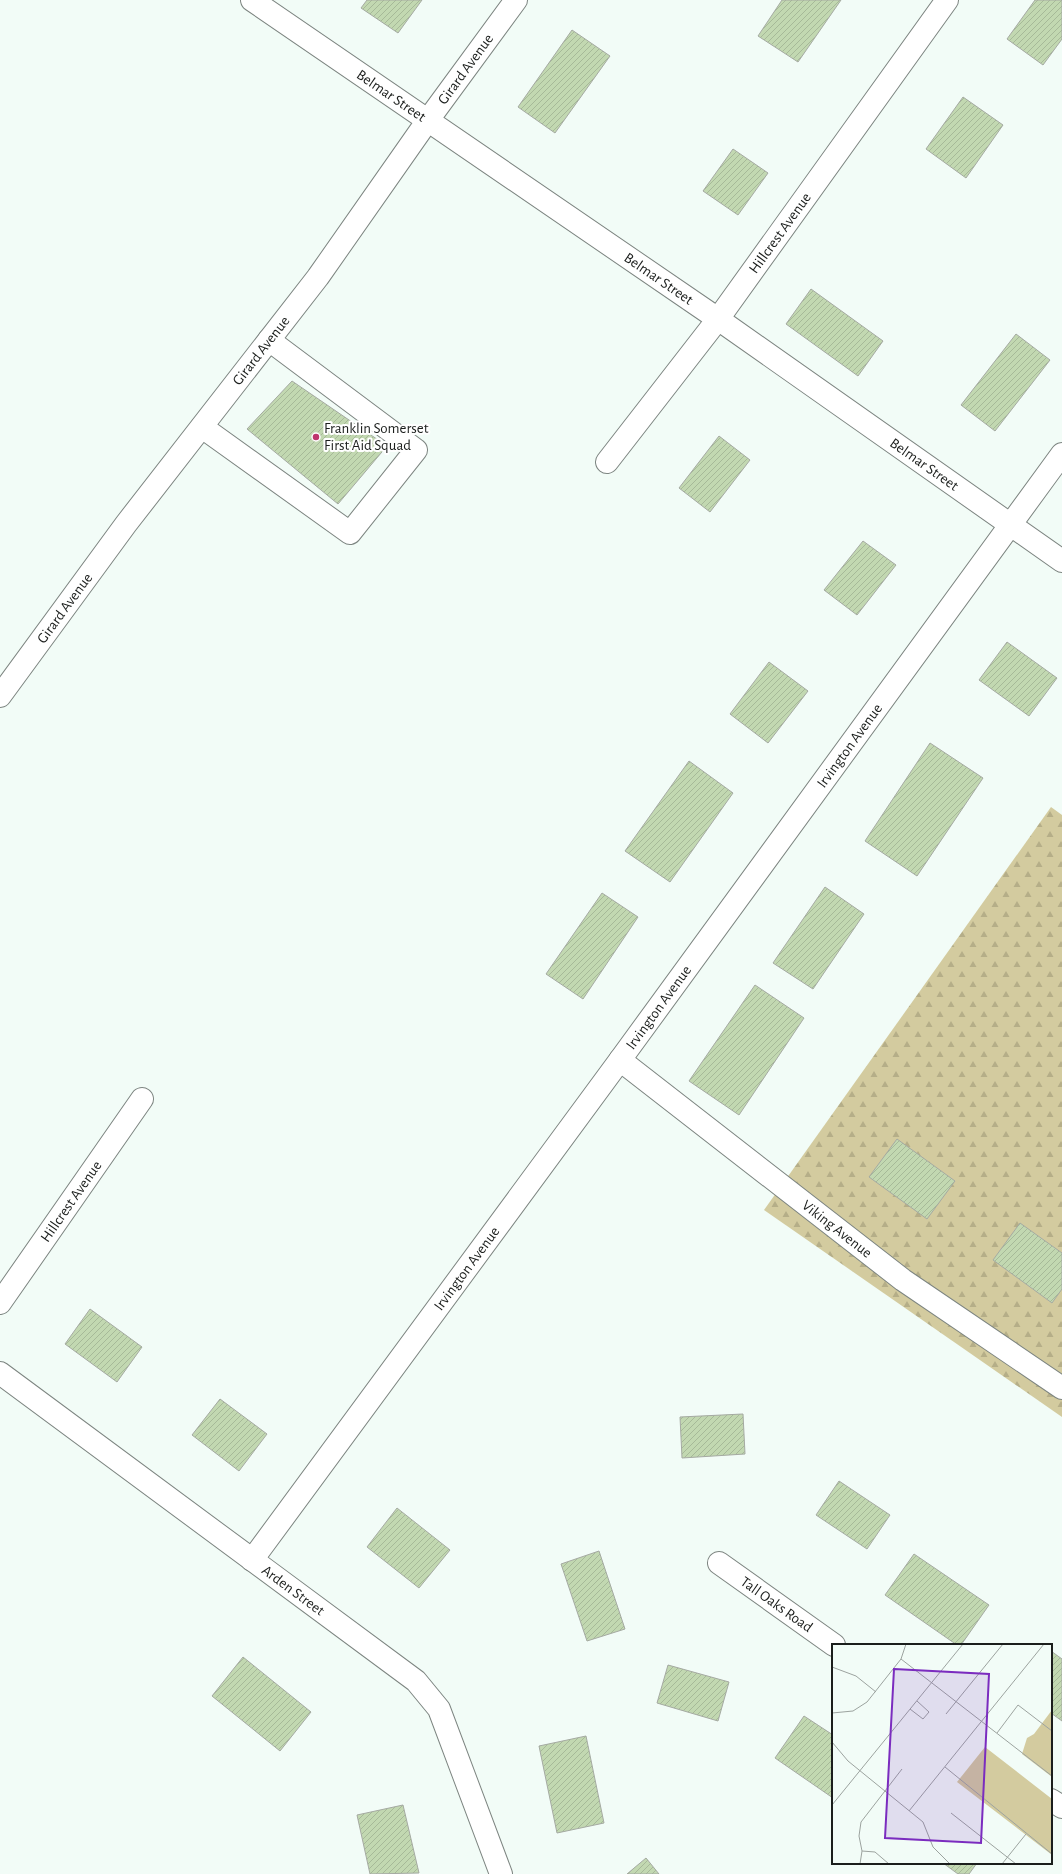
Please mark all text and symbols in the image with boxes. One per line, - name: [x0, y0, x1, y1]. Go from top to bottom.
- street label: Girard Avenue: [435, 31, 496, 107]
- street label: Belmar Street: [354, 67, 429, 125]
- street label: Hillcrest Avenue: [746, 190, 814, 276]
- street label: Belmar Street: [621, 250, 696, 308]
- street label: Girard Avenue: [230, 313, 293, 388]
- place label: Franklin Somerset First Aid Squad: [324, 421, 429, 453]
- marker: Franklin Somerset First Aid Squad: [311, 432, 321, 442]
- street label: Belmar Street: [887, 435, 961, 494]
- street label: Girard Avenue: [34, 570, 95, 646]
- street label: Irvington Avenue: [814, 701, 885, 791]
- street label: Irvington Avenue: [623, 963, 694, 1052]
- street label: Hillcrest Avenue: [38, 1158, 105, 1245]
- street label: Viking Avenue: [799, 1198, 875, 1261]
- street label: Irvington Avenue: [431, 1224, 503, 1313]
- street label: Arden Street: [259, 1563, 327, 1619]
- street label: Tall Oaks Road: [738, 1574, 815, 1635]
- inset map: [832, 1644, 1052, 1864]

